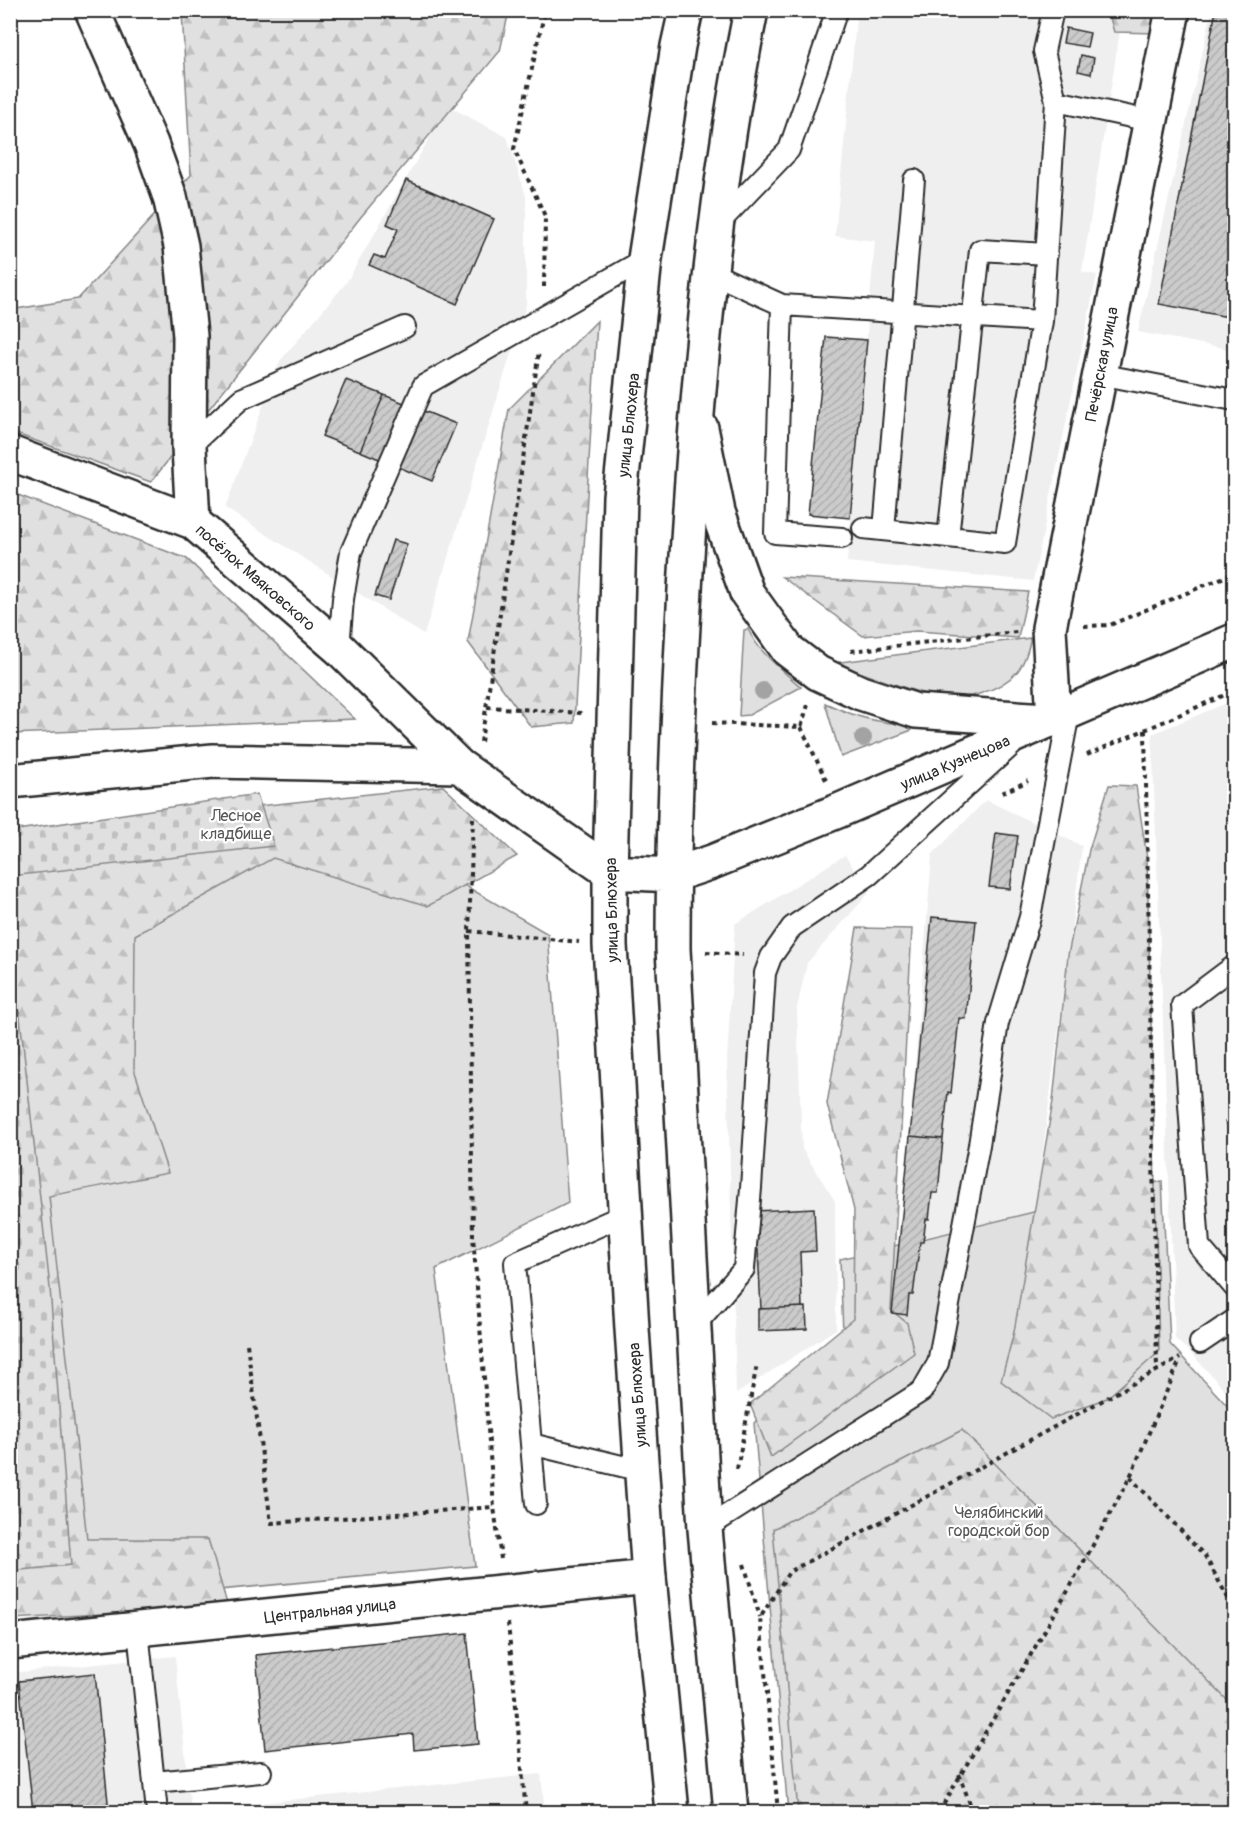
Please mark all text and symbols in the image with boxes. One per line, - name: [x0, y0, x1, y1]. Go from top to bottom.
- street label: Печёрская улица: [1081, 305, 1123, 423]
- street label: улица Блюхера: [613, 372, 644, 479]
- street label: посёлок Маяковского: [191, 520, 320, 636]
- street label: улица Кузнецова: [897, 731, 1013, 795]
- park label: Лесное кладбище: [201, 806, 272, 844]
- street label: улица Блюхера: [601, 857, 623, 963]
- street label: улица Блюхера: [624, 1342, 652, 1449]
- park label: Челябинский городской бор: [948, 1503, 1050, 1541]
- street label: Центральная улица: [263, 1594, 397, 1628]

